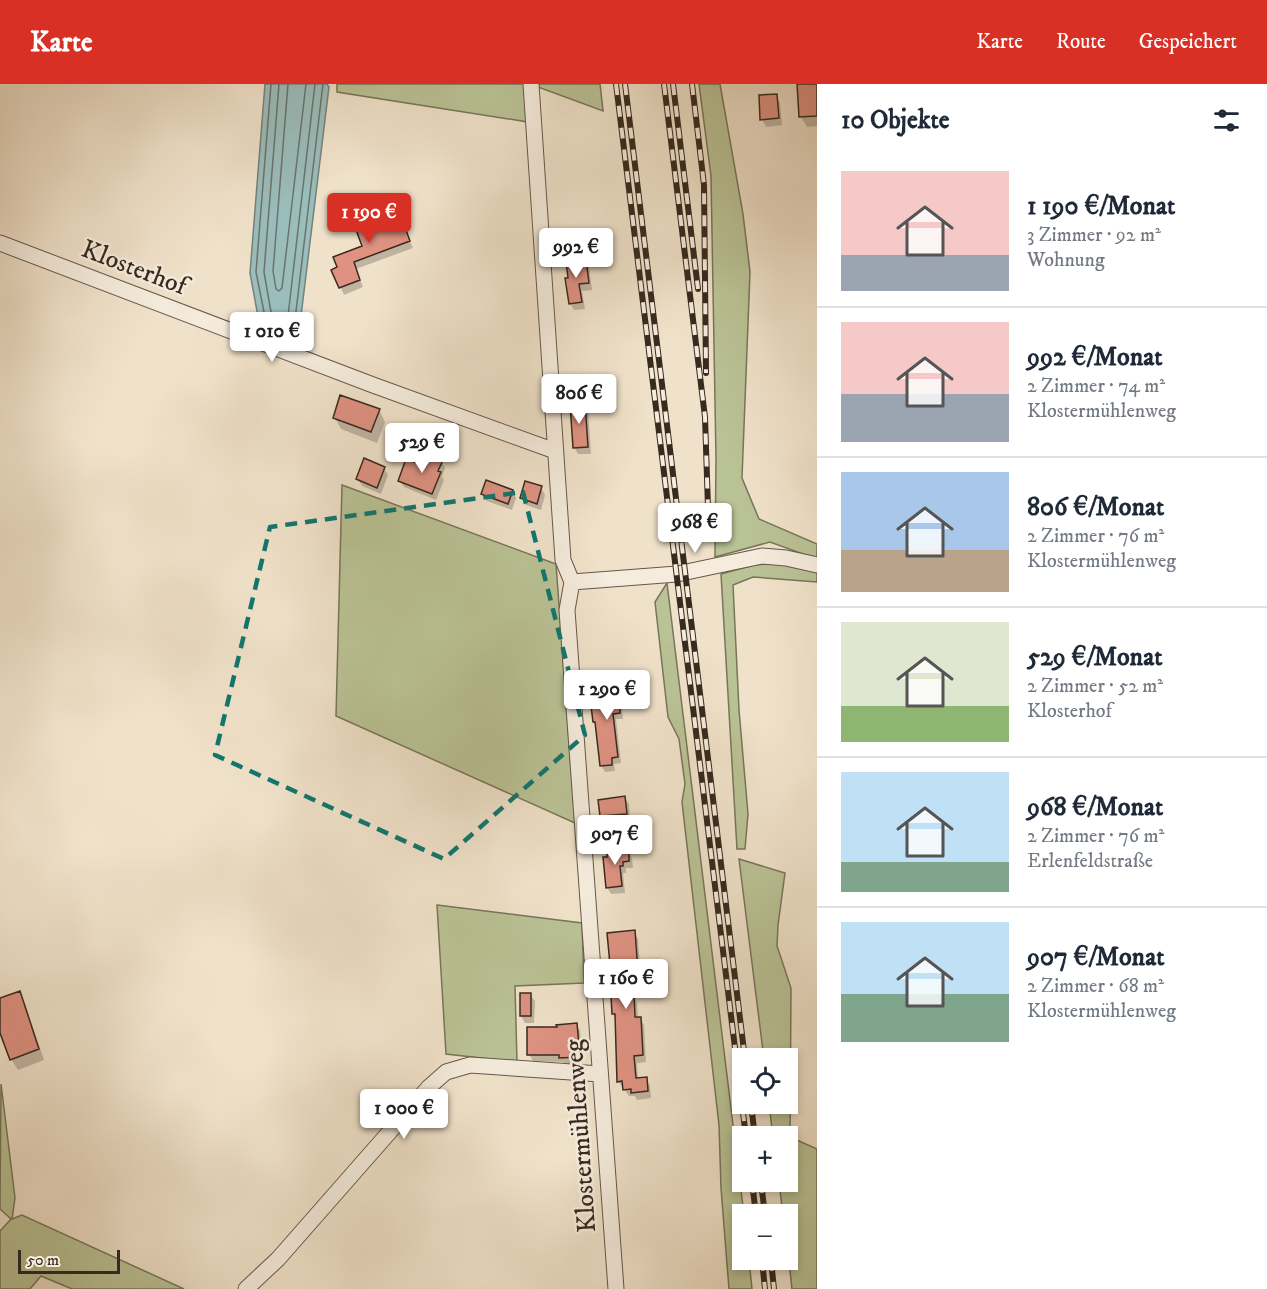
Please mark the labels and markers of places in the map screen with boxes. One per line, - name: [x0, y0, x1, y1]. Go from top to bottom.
- pin: 1 190 €: [314, 193, 424, 244]
- pin: 992 €: [534, 228, 618, 279]
- pin: 1 010 €: [217, 312, 327, 363]
- pin: 806 €: [537, 374, 621, 425]
- pin: 529 €: [380, 423, 464, 474]
- pin: 968 €: [653, 503, 737, 554]
- pin: 1 290 €: [552, 670, 662, 721]
- pin: 907 €: [573, 815, 657, 866]
- pin: 1 160 €: [571, 959, 681, 1010]
- pin: 1 000 €: [349, 1089, 459, 1140]

